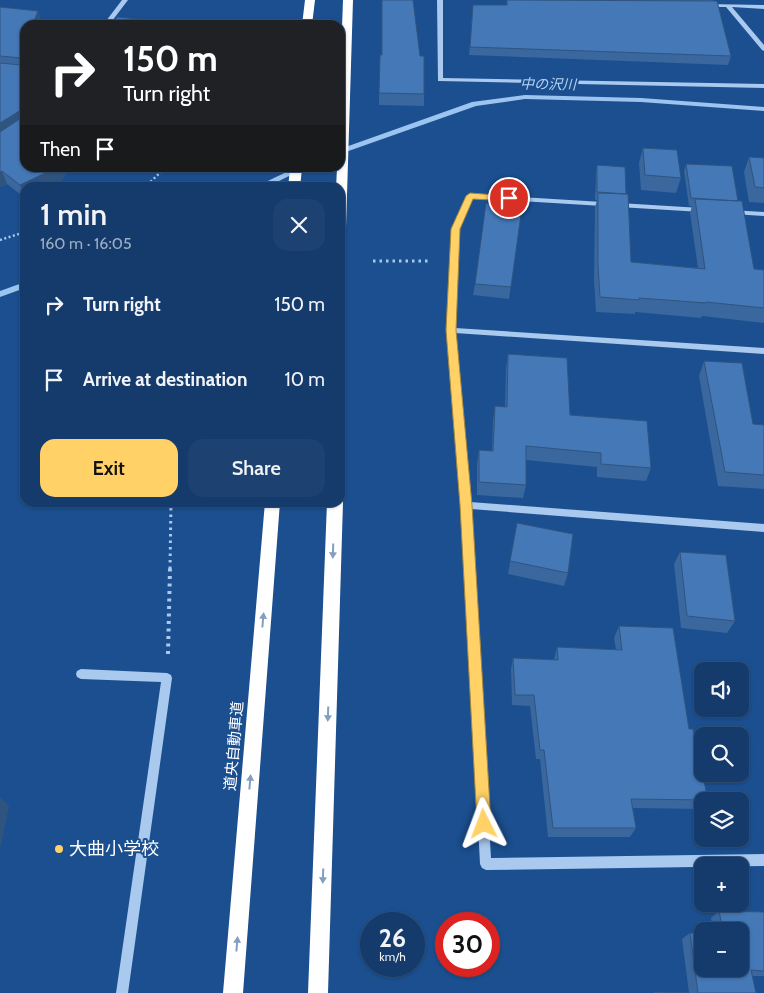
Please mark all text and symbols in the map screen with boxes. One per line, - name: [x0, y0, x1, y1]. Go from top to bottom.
- text: 150 m: [123, 37, 218, 80]
- icon: right: [40, 40, 105, 105]
- water label: 中の沢川: [520, 75, 578, 94]
- text: Turn right: [123, 80, 210, 107]
- icon: arrive: [91, 135, 119, 163]
- text: Then: [40, 138, 81, 161]
- pin: [488, 177, 530, 219]
- icon: arrive: [495, 184, 523, 212]
- text: 1 min: [40, 196, 107, 233]
- button: close: [273, 199, 325, 251]
- text: 160 m · 16:05: [40, 234, 132, 253]
- icon: right: [40, 291, 68, 319]
- text: Turn right: [83, 293, 161, 316]
- text: 150 m: [274, 293, 325, 316]
- icon: arrive: [40, 366, 68, 394]
- text: Arrive at destination: [83, 368, 247, 391]
- text: 10 m: [285, 368, 325, 391]
- button: Exit: [40, 439, 178, 497]
- button: Share: [188, 439, 325, 497]
- one-way arrow: [329, 543, 337, 559]
- one-way arrow: [260, 612, 268, 628]
- map controls: [694, 662, 749, 977]
- button: sound: [694, 662, 749, 717]
- street label: 道央自動車道: [221, 700, 247, 792]
- one-way arrow: [324, 706, 332, 722]
- button: search: [694, 727, 749, 782]
- one-way arrow: [247, 774, 255, 790]
- button: layers: [694, 792, 749, 847]
- position arrow: [457, 797, 509, 849]
- place label: 大曲小学校: [69, 838, 159, 860]
- marker: 大曲小学校: [53, 843, 65, 855]
- button: +: [694, 857, 749, 912]
- one-way arrow: [319, 868, 327, 884]
- speed limit sign: 30: [435, 912, 500, 977]
- button: −: [694, 922, 749, 977]
- text: 26: [379, 923, 406, 953]
- one-way arrow: [233, 936, 241, 952]
- text: km/h: [379, 949, 406, 964]

